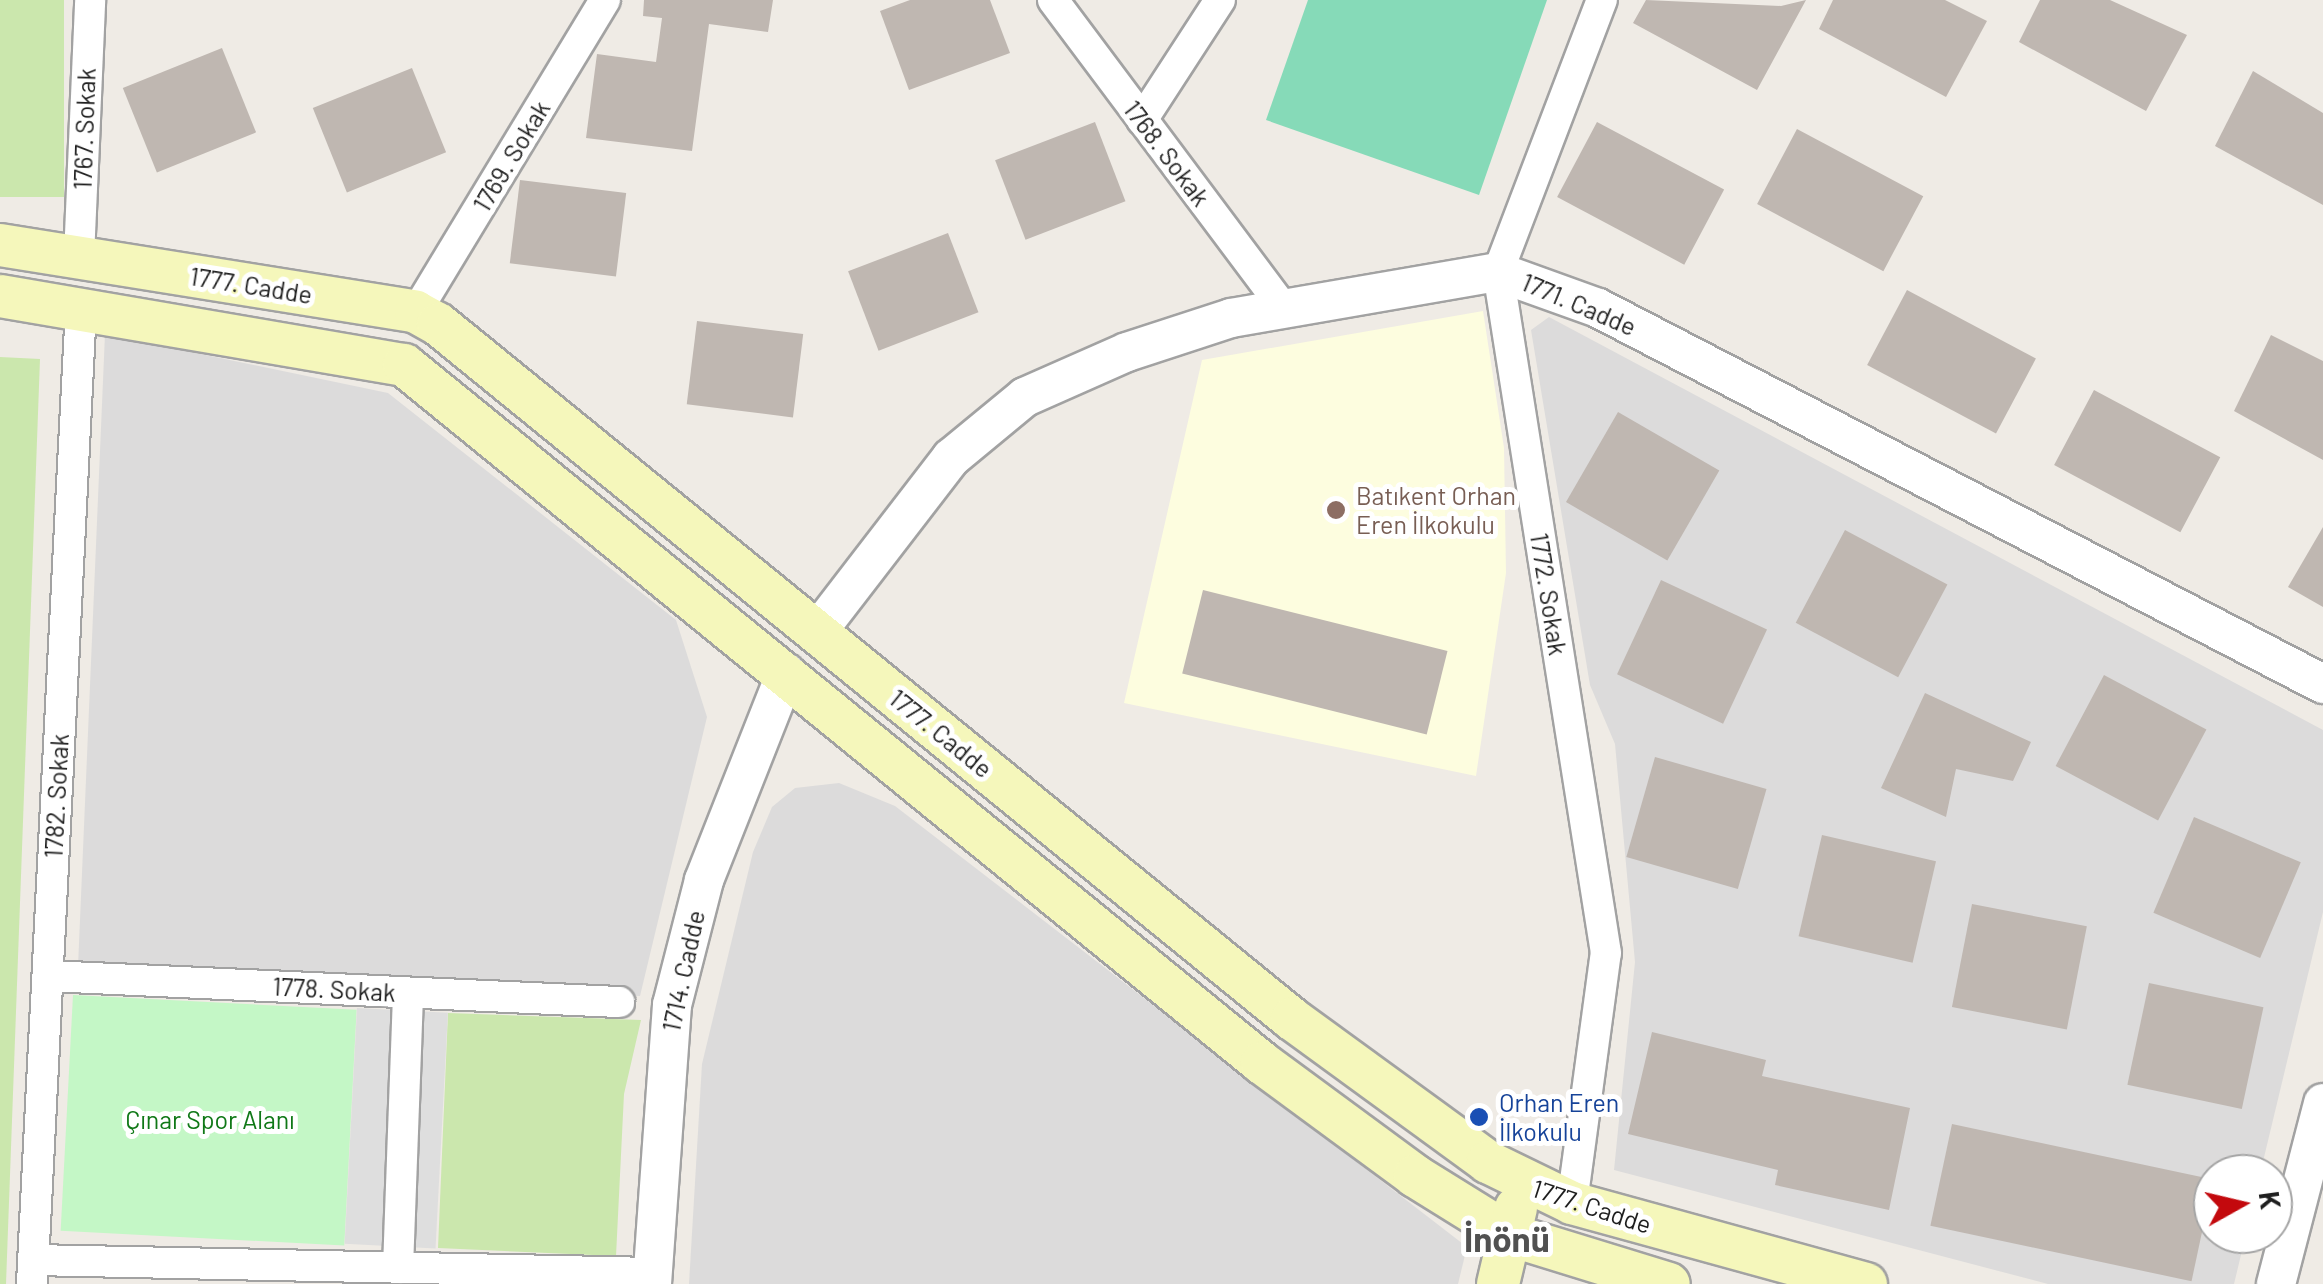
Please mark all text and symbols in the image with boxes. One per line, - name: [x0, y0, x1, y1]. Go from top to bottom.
- street label: 1767. Sokak: [67, 68, 101, 190]
- street label: 1768. Sokak: [1118, 94, 1216, 212]
- street label: 1769. Sokak: [466, 95, 556, 217]
- street label: 1777. Cadde: [188, 261, 314, 309]
- street label: 1771. Cadde: [1517, 266, 1641, 342]
- place label: Batıkent Orhan Eren İlkokulu: [1356, 481, 1516, 540]
- marker: Batıkent Orhan Eren İlkokulu: [1325, 499, 1347, 521]
- street label: 1772. Sokak: [1525, 531, 1573, 657]
- street label: 1777. Cadde: [884, 682, 998, 784]
- street label: 1782. Sokak: [38, 733, 74, 859]
- street label: 1714. Cadde: [655, 907, 711, 1035]
- street label: 1778. Sokak: [272, 971, 396, 1007]
- place label: Orhan Eren İlkokulu: [1499, 1088, 1619, 1147]
- park label: Çınar Spor Alanı: [125, 1104, 295, 1134]
- marker: Orhan Eren İlkokulu: [1468, 1106, 1490, 1128]
- north arrow: [2193, 1154, 2293, 1254]
- street label: 1777. Cadde: [1529, 1173, 1655, 1239]
- text: K: [2253, 1189, 2289, 1211]
- district label: İnönü: [1464, 1217, 1550, 1259]

